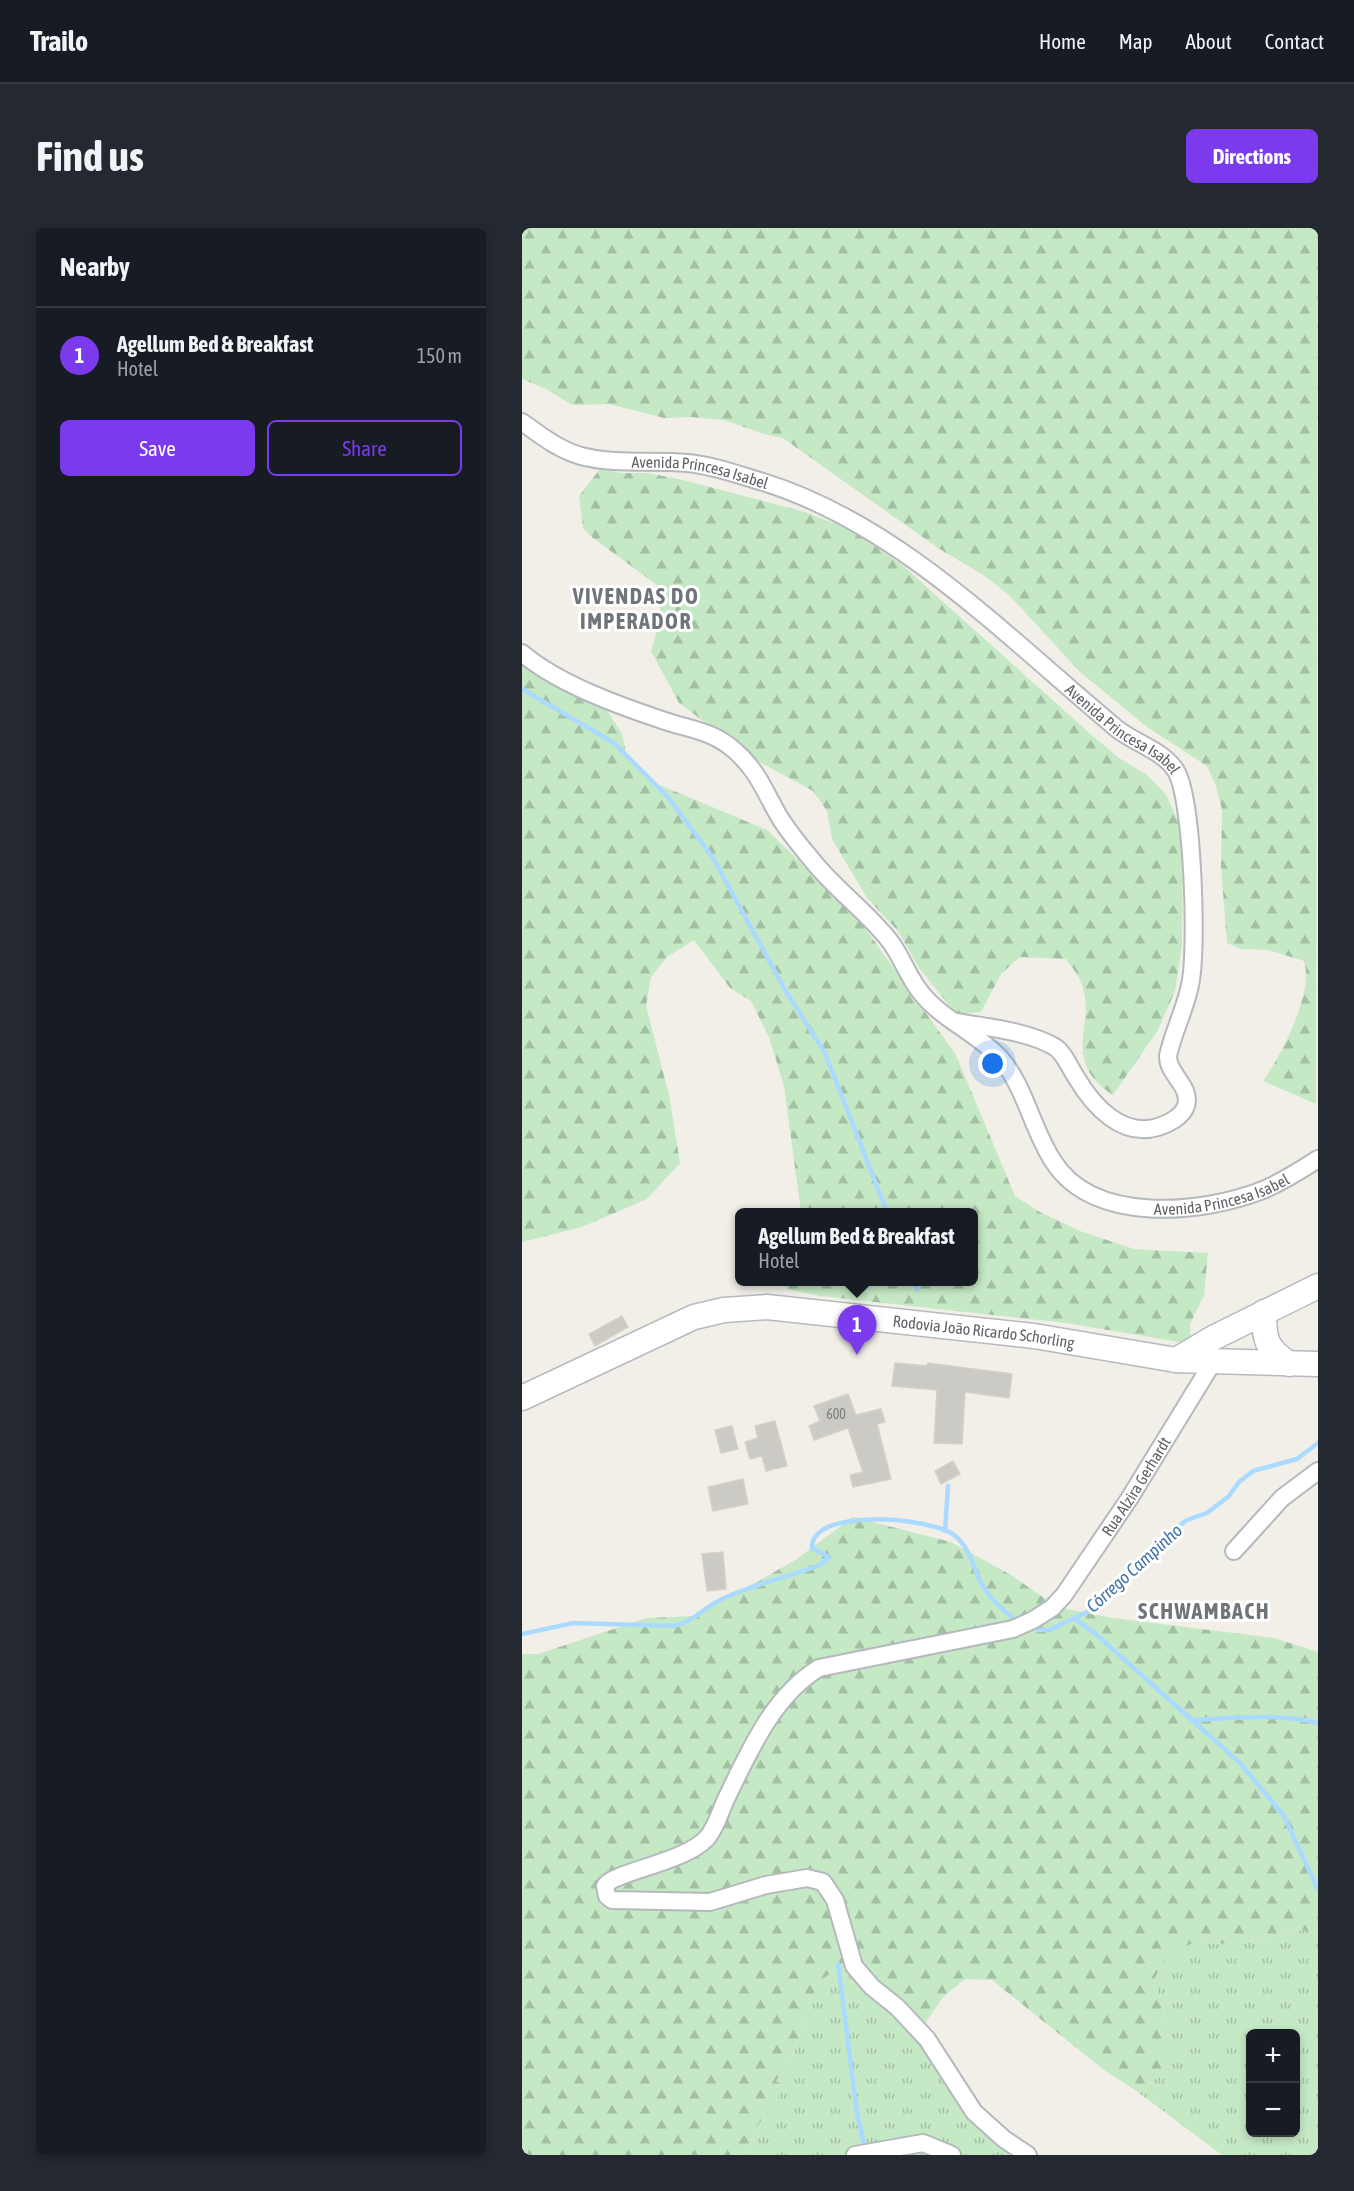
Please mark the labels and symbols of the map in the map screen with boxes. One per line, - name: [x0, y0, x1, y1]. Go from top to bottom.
- street label: Avenida Princesa Isabel: [631, 453, 771, 492]
- district label: VIVENDAS DO IMPERADOR: [572, 583, 699, 634]
- street label: Avenida Princesa Isabel: [1062, 680, 1185, 778]
- your location: [978, 1049, 1007, 1078]
- street label: Avenida Princesa Isabel: [1154, 1169, 1293, 1218]
- pin: 1: [838, 1306, 876, 1355]
- street label: Rodovia João Ricardo Schorling: [892, 1312, 1076, 1353]
- house number: 600: [826, 1406, 846, 1422]
- street label: Rua Alzira Gerhardt: [1098, 1433, 1174, 1539]
- water label: Córrego Campinho: [1082, 1520, 1186, 1616]
- district label: SCHWAMBACH: [1138, 1598, 1270, 1624]

